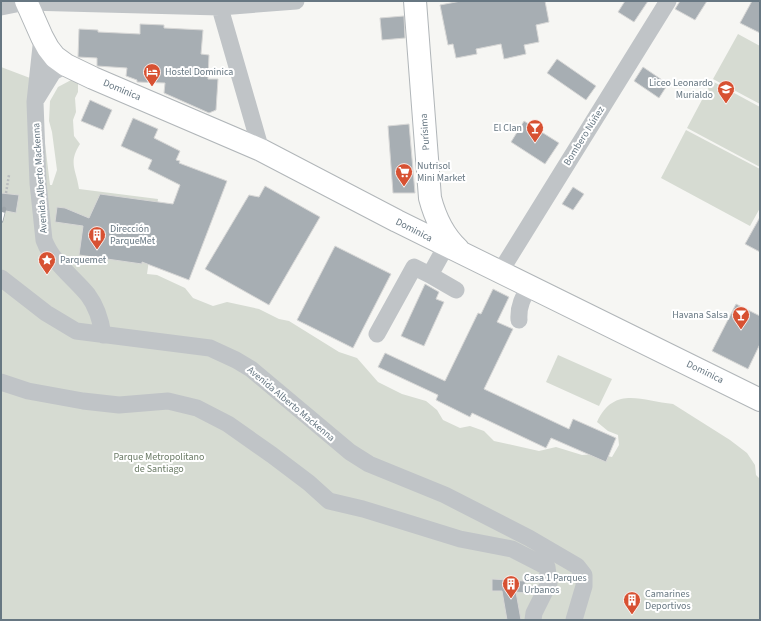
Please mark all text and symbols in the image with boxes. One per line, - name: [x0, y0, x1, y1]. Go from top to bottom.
- hotel icon: Hostel Dominica: [142, 62, 162, 87]
- place label: Hostel Dominica: [165, 65, 233, 79]
- street label: Dominica: [101, 76, 143, 104]
- place label: Liceo Leonardo Murialdo: [649, 76, 713, 102]
- school or university icon: Liceo Leonardo Murialdo: [716, 79, 736, 104]
- street label: Bombero Núñez: [560, 104, 608, 168]
- street label: Purísima: [417, 113, 433, 151]
- bar icon: El Clan: [525, 118, 545, 143]
- place label: El Clan: [493, 121, 522, 135]
- street label: Avenida Alberto Mackenna: [29, 122, 51, 234]
- place label: Nutrisol Mini Market: [417, 159, 466, 185]
- supermarket icon: Nutrisol Mini Market: [394, 162, 414, 187]
- street label: Dominica: [393, 215, 435, 245]
- place label: Dirección ParqueMet: [110, 222, 156, 248]
- building icon: Dirección ParqueMet: [87, 225, 107, 250]
- place icon: Parquemet: [37, 250, 57, 275]
- place label: Parquemet: [60, 253, 107, 267]
- bar icon: Havana Salsa: [731, 305, 751, 330]
- place label: Havana Salsa: [672, 308, 728, 322]
- street label: Dominica: [684, 357, 726, 387]
- street label: Avenida Alberto Mackenna: [244, 363, 338, 445]
- park label: Parque Metropolitano de Santiago: [114, 450, 204, 476]
- place label: Casa 1 Parques Urbanos: [524, 571, 587, 597]
- building icon: Casa 1 Parques Urbanos: [501, 574, 521, 599]
- place label: Camarines Deportivos: [645, 587, 691, 613]
- building icon: Camarines Deportivos: [622, 590, 642, 615]

